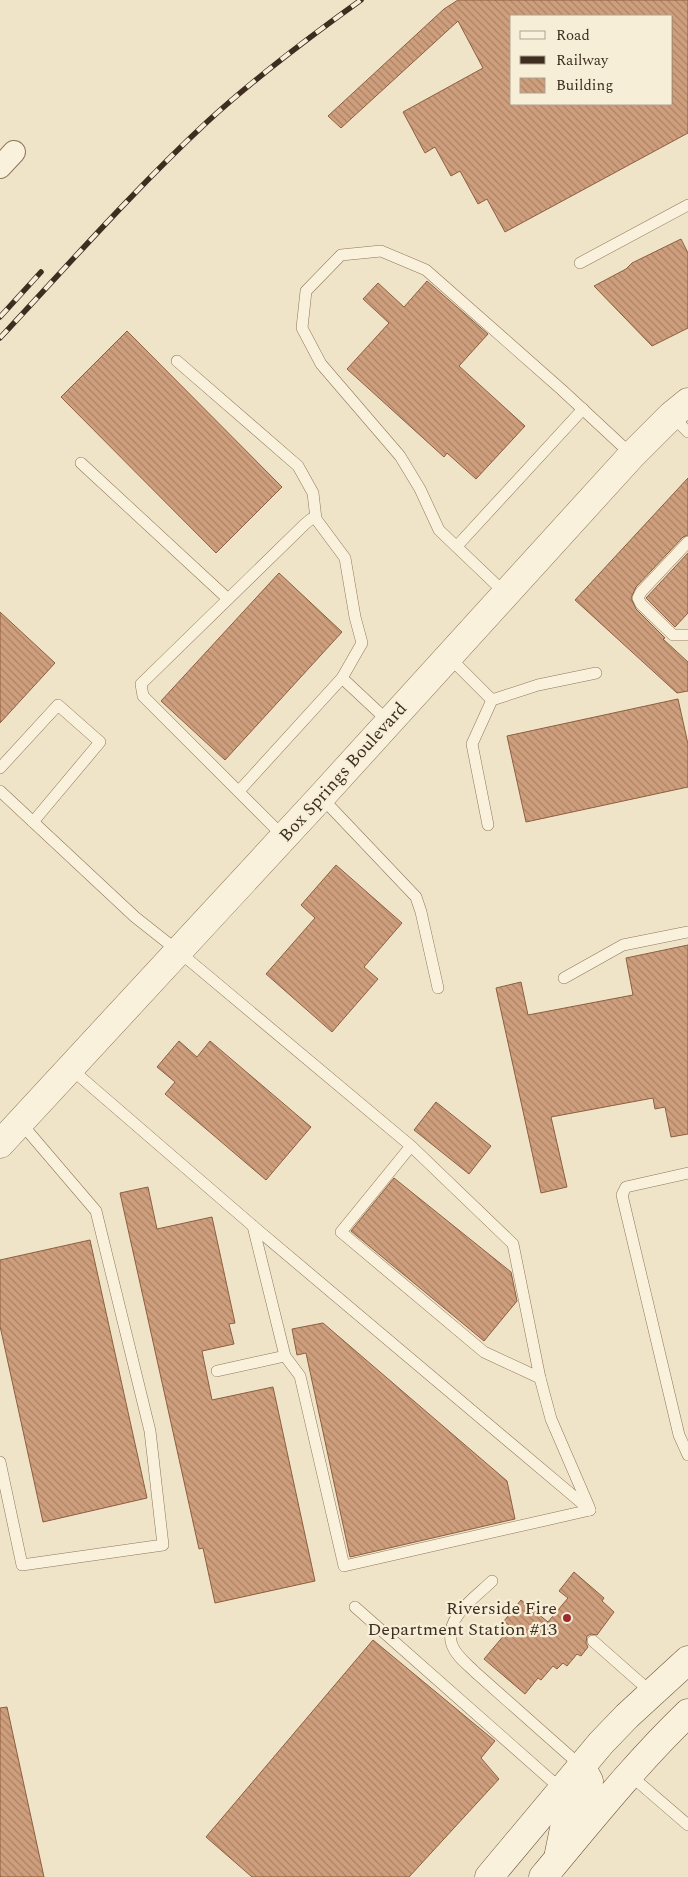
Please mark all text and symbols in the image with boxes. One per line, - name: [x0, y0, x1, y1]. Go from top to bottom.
- legend: [510, 15, 673, 105]
- text: Road: [556, 24, 590, 47]
- text: Railway: [556, 49, 609, 72]
- text: Building: [556, 74, 613, 97]
- street label: Box Springs Boulevard: [273, 696, 413, 848]
- place label: Riverside Fire Department Station #13: [367, 1595, 557, 1643]
- marker: Riverside Fire Department Station #13: [561, 1612, 573, 1624]

